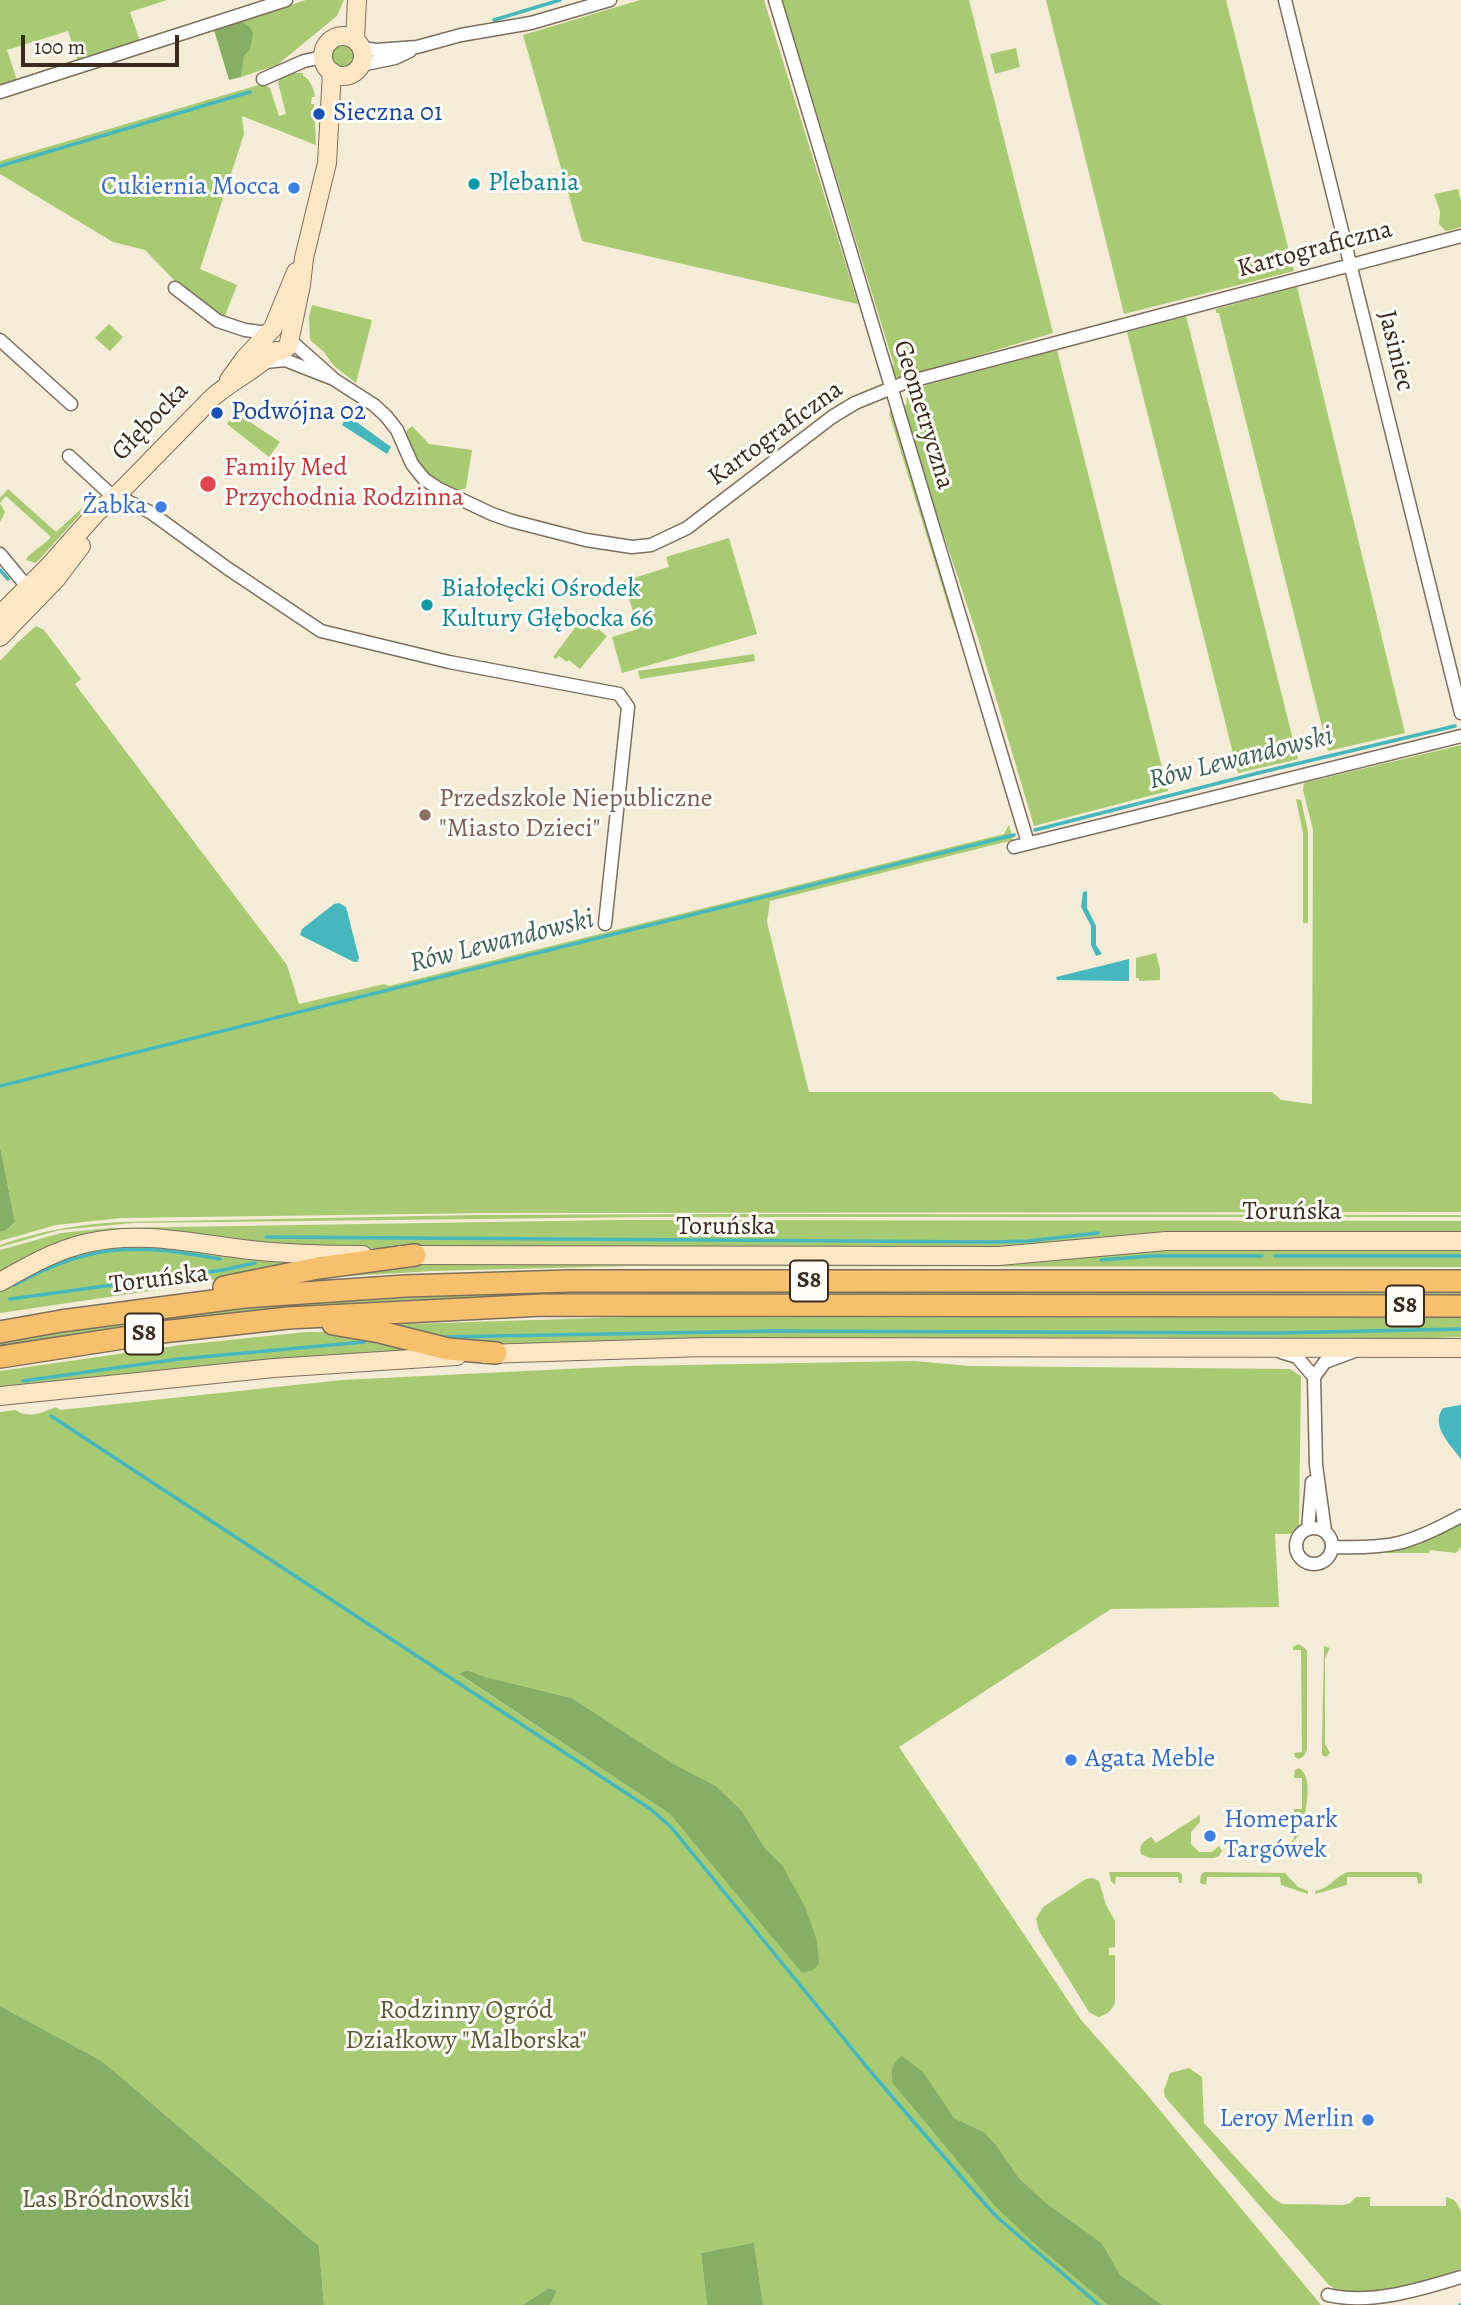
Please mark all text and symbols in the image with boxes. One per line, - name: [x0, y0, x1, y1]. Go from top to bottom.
- scale bar: [24, 21, 182, 65]
- text: 100 m: [34, 33, 85, 61]
- place label: Sieczna 01: [333, 98, 443, 130]
- marker: Sieczna 01: [311, 106, 327, 122]
- place label: Plebania: [488, 168, 579, 200]
- place label: Cukiernia Mocca: [101, 172, 280, 204]
- marker: Plebania: [466, 176, 482, 192]
- marker: Cukiernia Mocca: [286, 180, 302, 196]
- street label: Kartograficzna: [1234, 214, 1396, 286]
- street label: Jasiniec: [1370, 308, 1420, 394]
- street label: Geometryczna: [886, 337, 960, 493]
- street label: Kartograficzna: [702, 375, 850, 493]
- street label: Głębocka: [106, 376, 196, 468]
- place label: Podwójna 02: [231, 397, 366, 429]
- marker: Podwójna 02: [209, 405, 225, 421]
- place label: Family Med Przychodnia Rodzinna: [224, 453, 464, 514]
- marker: Family Med Przychodnia Rodzinna: [198, 474, 218, 494]
- place label: Żabka: [82, 491, 147, 523]
- marker: Żabka: [153, 499, 169, 515]
- place label: Białołęcki Ośrodek Kultury Głębocka 66: [441, 574, 654, 636]
- marker: Białołęcki Ośrodek Kultury Głębocka 66: [419, 597, 435, 613]
- water label: Rów Lewandowski: [1146, 720, 1336, 798]
- place label: Przedszkole Niepubliczne "Miasto Dzieci": [439, 784, 712, 846]
- marker: Przedszkole Niepubliczne "Miasto Dzieci": [417, 807, 433, 823]
- water label: Rów Lewandowski: [407, 903, 597, 981]
- street label: Toruńska: [1242, 1197, 1342, 1229]
- street label: Toruńska: [676, 1212, 776, 1244]
- street label: Toruńska: [108, 1258, 210, 1302]
- road number: S8: [790, 1260, 828, 1302]
- road number: S8: [1386, 1286, 1424, 1326]
- road number: S8: [125, 1314, 163, 1354]
- place label: Agata Meble: [1085, 1744, 1215, 1776]
- marker: Agata Meble: [1063, 1752, 1079, 1768]
- place label: Homepark Targówek: [1224, 1805, 1338, 1867]
- marker: Homepark Targówek: [1202, 1828, 1218, 1844]
- park label: Rodzinny Ogród Działkowy "Malborska": [345, 1996, 587, 2058]
- place label: Leroy Merlin: [1219, 2104, 1354, 2136]
- marker: Leroy Merlin: [1360, 2112, 1376, 2128]
- park label: Las Bródnowski: [22, 2185, 190, 2217]

